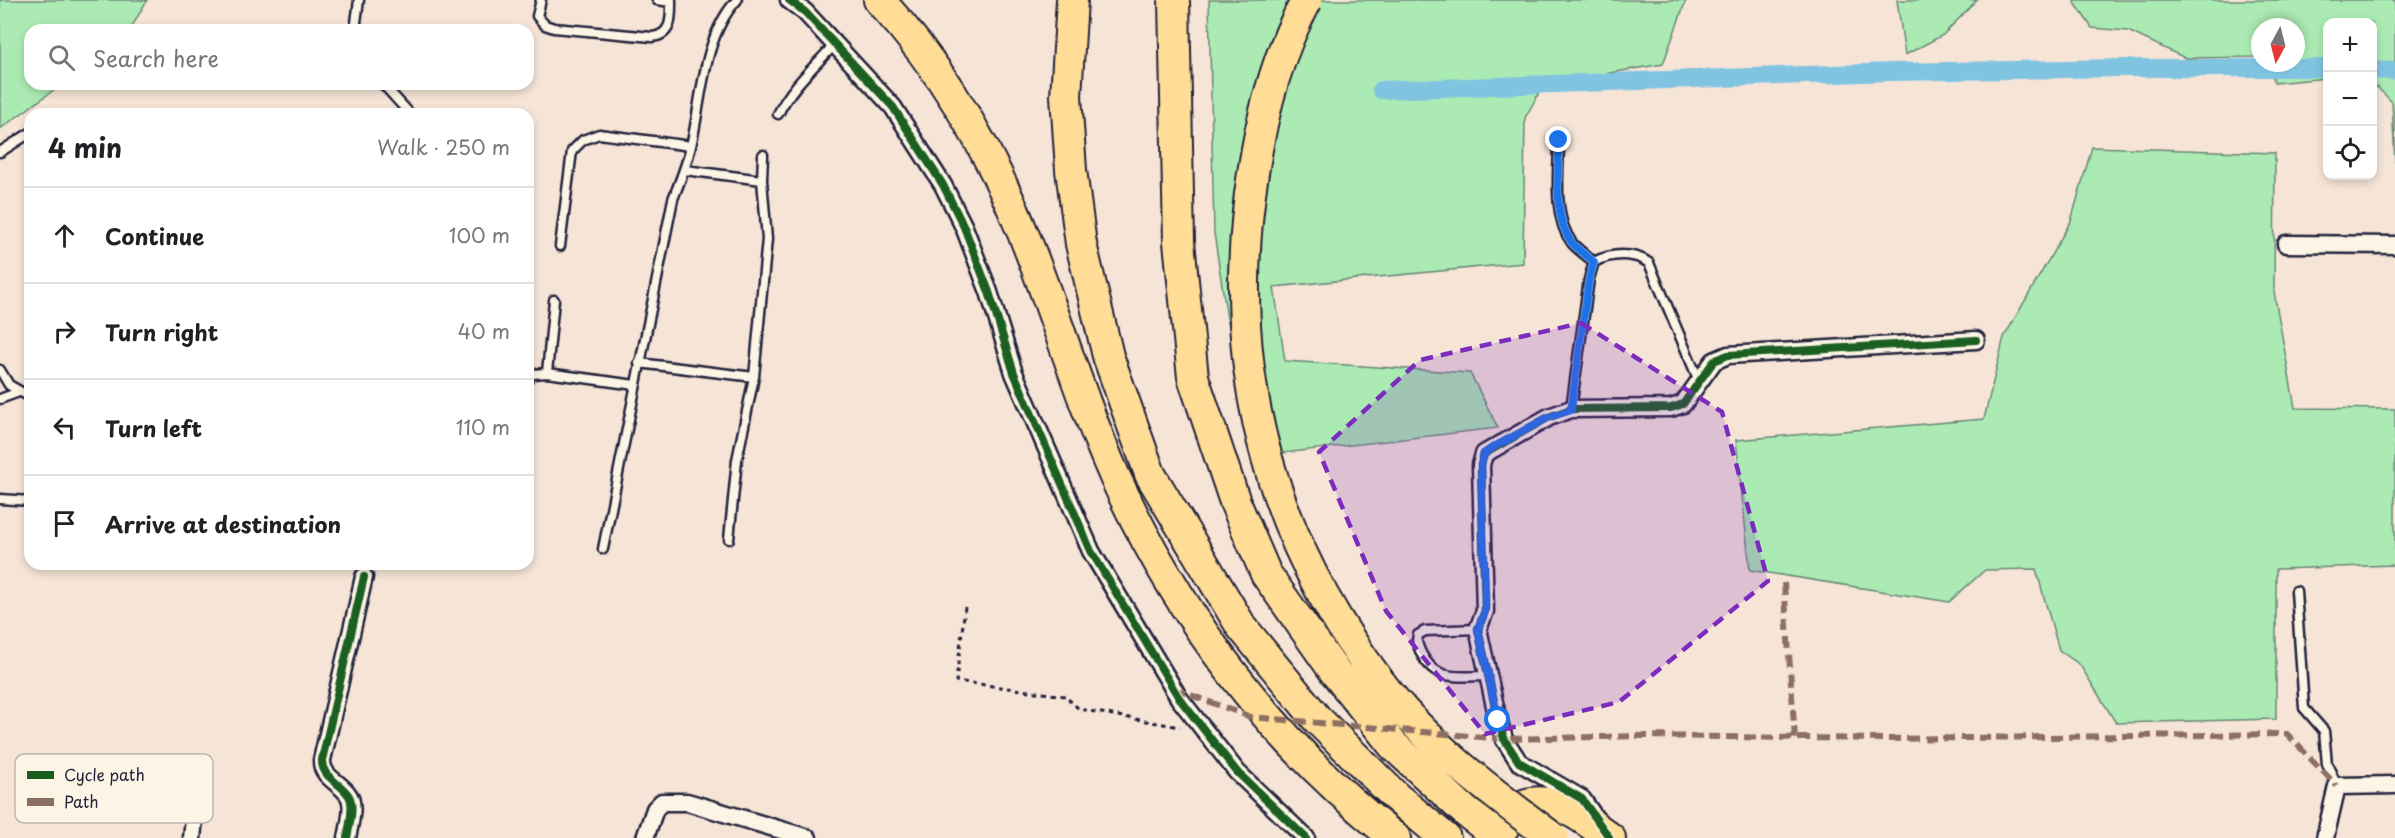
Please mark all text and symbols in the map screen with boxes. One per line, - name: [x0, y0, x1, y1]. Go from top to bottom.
- north arrow: [2251, 18, 2305, 72]
- map controls: [2323, 18, 2377, 180]
- button: +: [2323, 18, 2377, 72]
- search box: [24, 24, 534, 90]
- icon: search: [45, 41, 78, 74]
- text: Search here: [93, 41, 219, 74]
- button: −: [2323, 72, 2377, 126]
- route end: [1545, 126, 1571, 152]
- button: locate: [2323, 126, 2377, 180]
- text: 4 min: [48, 128, 122, 167]
- text: Walk · 250 m: [377, 132, 510, 162]
- icon: ahead: [48, 219, 81, 252]
- text: Continue: [105, 219, 204, 252]
- text: 100 m: [449, 220, 510, 250]
- icon: right: [48, 315, 81, 348]
- text: Turn right: [105, 315, 218, 348]
- text: 40 m: [458, 316, 510, 346]
- icon: left: [48, 411, 81, 444]
- text: Turn left: [105, 411, 202, 444]
- text: 110 m: [456, 412, 510, 442]
- icon: arrive: [48, 507, 81, 540]
- text: Arrive at destination: [105, 507, 341, 540]
- route start: [1484, 706, 1510, 732]
- legend: [15, 754, 213, 823]
- text: Cycle path: [64, 762, 145, 786]
- text: Path: [64, 789, 99, 813]

